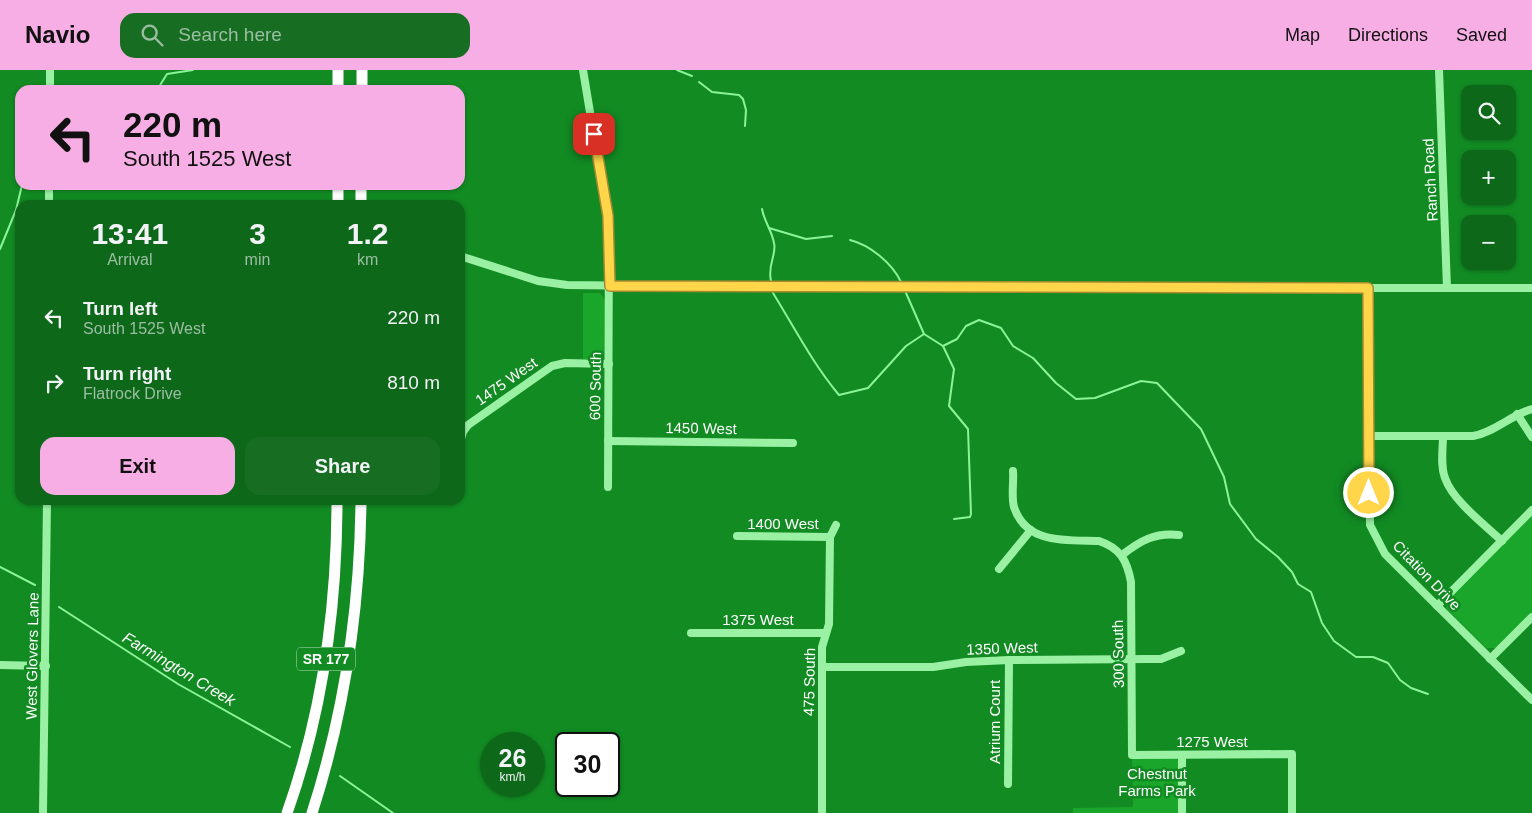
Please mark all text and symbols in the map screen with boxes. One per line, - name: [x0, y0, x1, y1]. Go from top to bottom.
- search box: [120, 13, 470, 58]
- text: Navio: [25, 21, 90, 48]
- icon: search: [138, 21, 166, 49]
- text: Search here: [178, 24, 282, 45]
- text: Map: [1285, 25, 1320, 45]
- text: Directions: [1348, 25, 1428, 45]
- text: Saved: [1456, 25, 1507, 45]
- map controls: [1461, 85, 1516, 270]
- button: search: [1461, 85, 1516, 140]
- icon: left: [40, 105, 105, 170]
- text: 220 m: [123, 105, 222, 144]
- pin: [573, 113, 615, 155]
- icon: arrive: [580, 120, 608, 148]
- street label: Ranch Road: [1419, 138, 1441, 222]
- text: South 1525 West: [123, 146, 291, 171]
- button: +: [1461, 150, 1516, 205]
- button: −: [1461, 215, 1516, 270]
- text: 13:41: [91, 217, 168, 250]
- text: 3: [249, 217, 266, 250]
- text: 1.2: [347, 217, 389, 250]
- text: Arrival: [107, 251, 152, 268]
- text: min: [245, 251, 270, 268]
- text: km: [357, 251, 378, 268]
- text: Turn left: [83, 298, 158, 319]
- icon: left: [40, 304, 68, 332]
- text: 220 m: [387, 307, 440, 328]
- text: South 1525 West: [83, 320, 205, 337]
- street label: 600 South: [586, 352, 604, 420]
- street label: 1475 West: [472, 353, 541, 408]
- text: Turn right: [83, 363, 171, 384]
- icon: right: [40, 369, 68, 397]
- text: 810 m: [387, 372, 440, 393]
- text: Flatrock Drive: [83, 385, 182, 402]
- street label: 1450 West: [665, 419, 738, 437]
- button: Exit: [40, 437, 235, 495]
- button: Share: [245, 437, 440, 495]
- position arrow: [1342, 466, 1394, 518]
- street label: 1400 West: [747, 515, 820, 532]
- street label: Citation Drive: [1390, 537, 1464, 613]
- street label: West Glovers Lane: [22, 592, 42, 720]
- street label: 1375 West: [722, 611, 795, 628]
- street label: 300 South: [1109, 620, 1127, 688]
- water label: Farmington Creek: [120, 629, 239, 710]
- street label: 1350 West: [966, 638, 1039, 658]
- road number: SR 177: [297, 648, 355, 670]
- street label: 475 South: [800, 648, 818, 716]
- street label: Atrium Court: [986, 679, 1003, 764]
- speed limit sign: 30: [555, 732, 620, 797]
- street label: 1275 West: [1176, 733, 1249, 750]
- text: 26: [499, 744, 526, 772]
- park label: Chestnut Farms Park: [1118, 765, 1196, 799]
- text: km/h: [499, 770, 526, 784]

